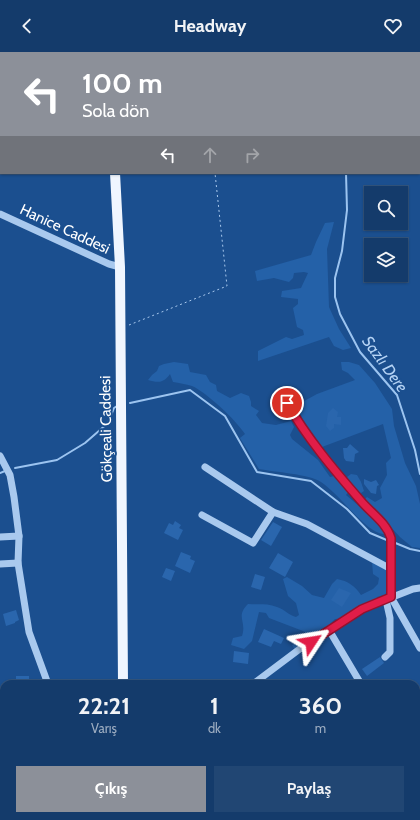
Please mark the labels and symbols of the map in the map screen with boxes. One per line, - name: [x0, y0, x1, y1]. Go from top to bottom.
- street label: Hanice Caddesi: [17, 200, 113, 258]
- water label: Sazlı Dere: [358, 332, 412, 396]
- street label: Gökçeali Caddesi: [96, 376, 116, 482]
- pin: [270, 386, 304, 420]
- position arrow: [290, 621, 332, 663]

